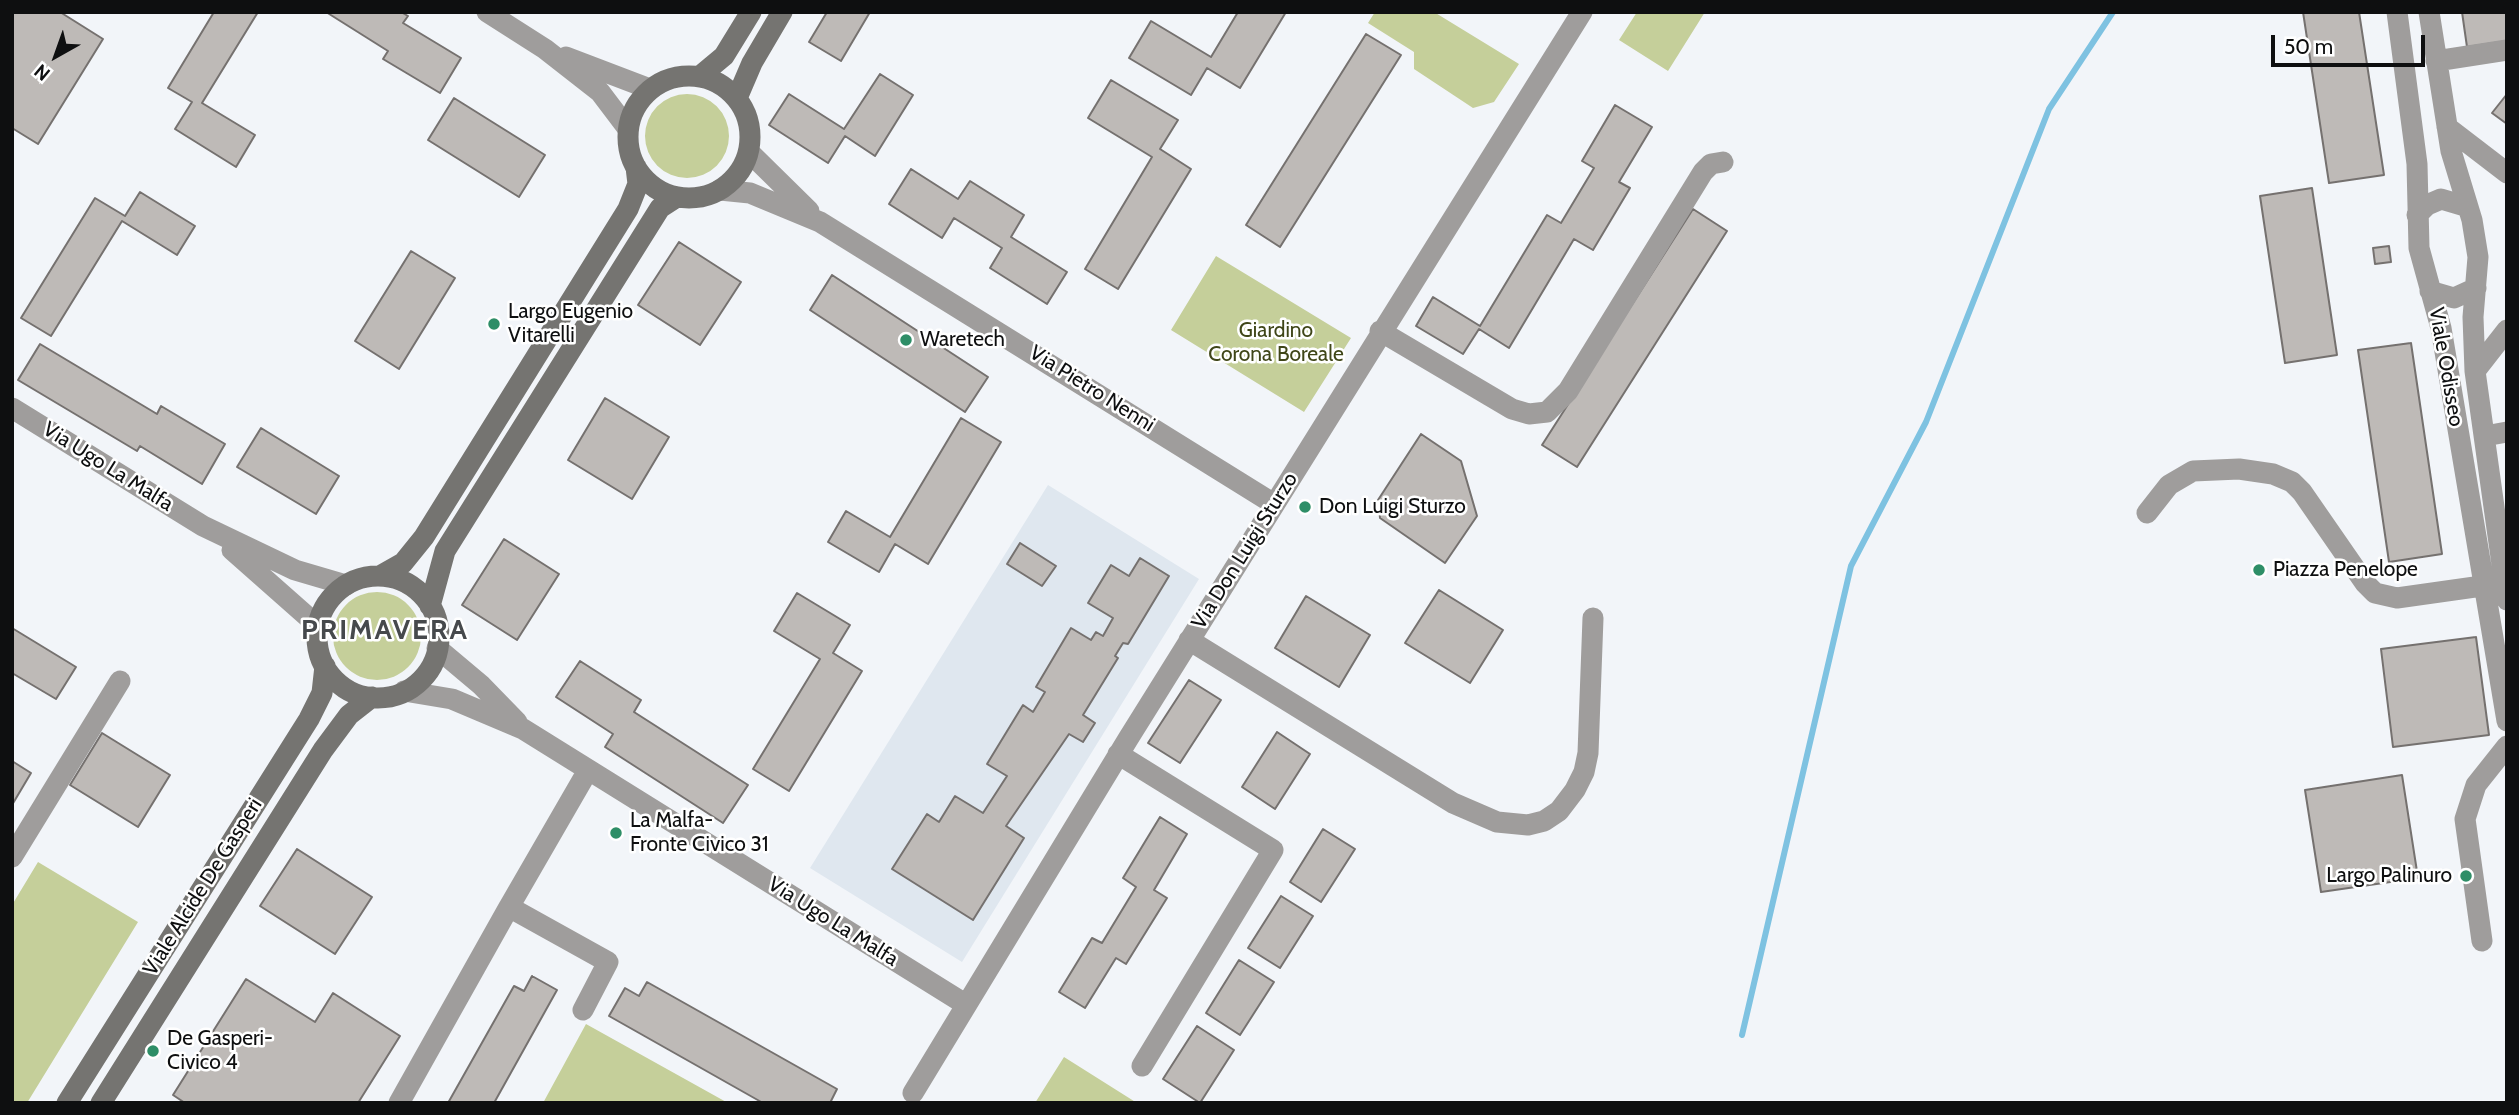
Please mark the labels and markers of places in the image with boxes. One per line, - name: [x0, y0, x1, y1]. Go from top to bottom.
- place label: Largo Eugenio Vitarelli: [508, 299, 633, 349]
- marker: Largo Eugenio Vitarelli: [486, 316, 502, 332]
- place label: Waretech: [920, 327, 1005, 353]
- marker: Waretech: [898, 332, 914, 348]
- place label: Don Luigi Sturzo: [1319, 494, 1466, 520]
- marker: Don Luigi Sturzo: [1297, 499, 1313, 515]
- place label: Piazza Penelope: [2273, 557, 2418, 583]
- marker: Piazza Penelope: [2251, 562, 2267, 578]
- place label: La Malfa- Fronte Civico 31: [630, 808, 769, 858]
- marker: La Malfa- Fronte Civico 31: [608, 825, 624, 841]
- place label: Largo Palinuro: [2326, 863, 2452, 889]
- marker: Largo Palinuro: [2458, 868, 2474, 884]
- place label: De Gasperi- Civico 4: [167, 1026, 273, 1076]
- marker: De Gasperi- Civico 4: [145, 1043, 161, 1059]

